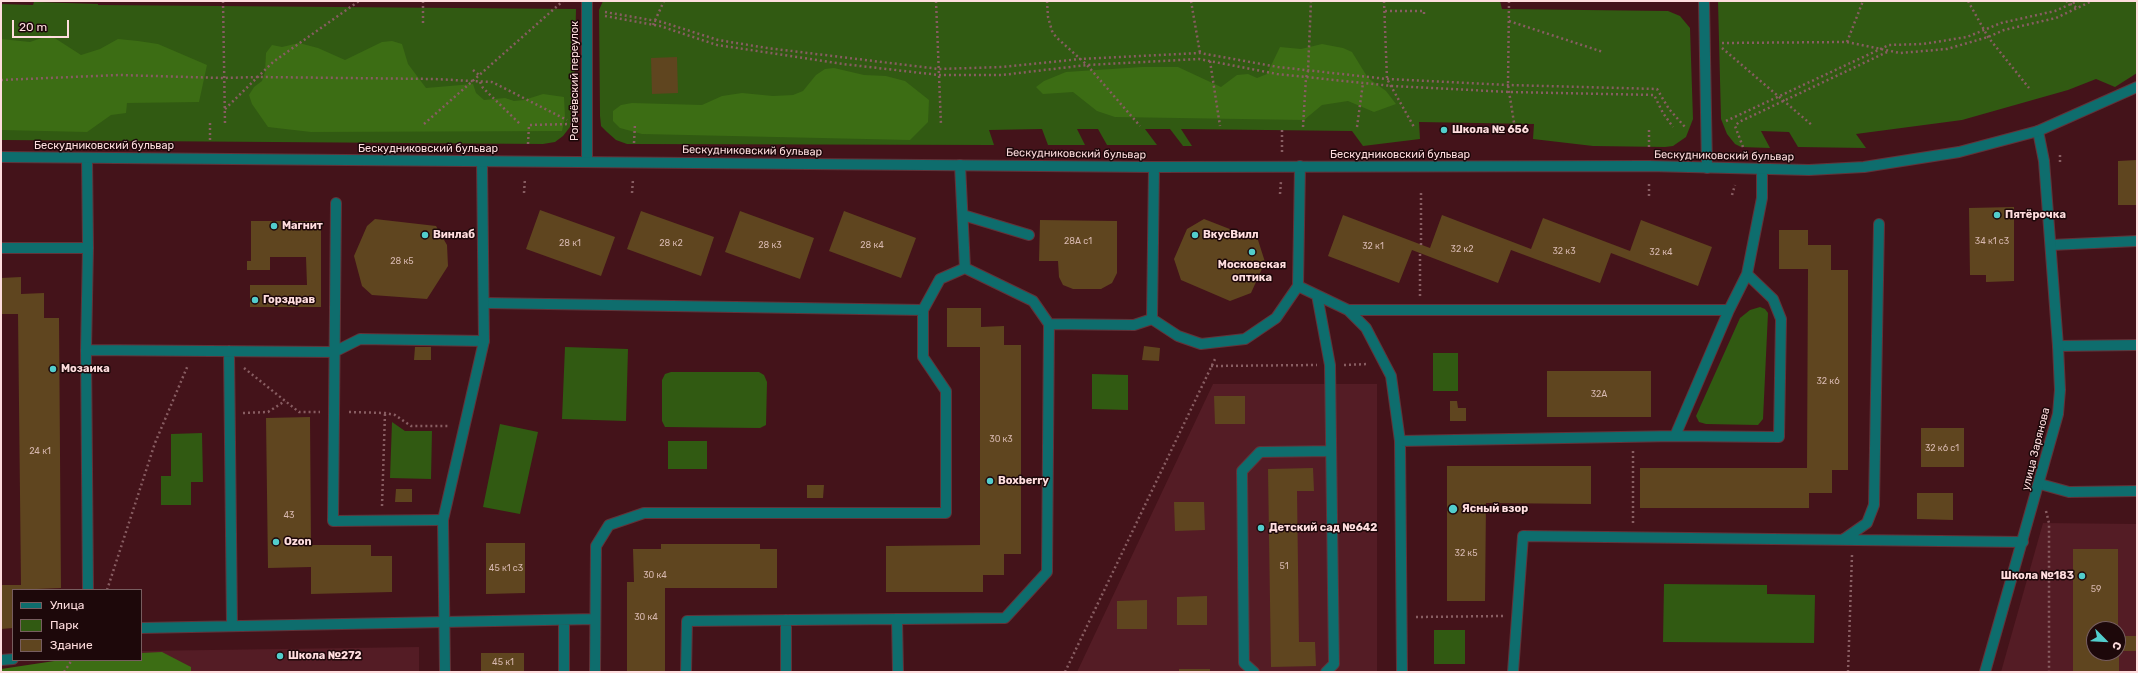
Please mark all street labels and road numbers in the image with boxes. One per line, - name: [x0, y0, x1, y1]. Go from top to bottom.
- street label: Рогачёвский переулок: [568, 21, 582, 141]
- street label: Бескудниковский бульвар: [34, 139, 174, 153]
- street label: Бескудниковский бульвар: [358, 142, 498, 156]
- street label: Бескудниковский бульвар: [682, 143, 822, 159]
- street label: Бескудниковский бульвар: [1006, 146, 1146, 162]
- street label: Бескудниковский бульвар: [1330, 148, 1470, 162]
- street label: Бескудниковский бульвар: [1654, 148, 1794, 164]
- street label: улица Зарянова: [2019, 406, 2053, 492]

